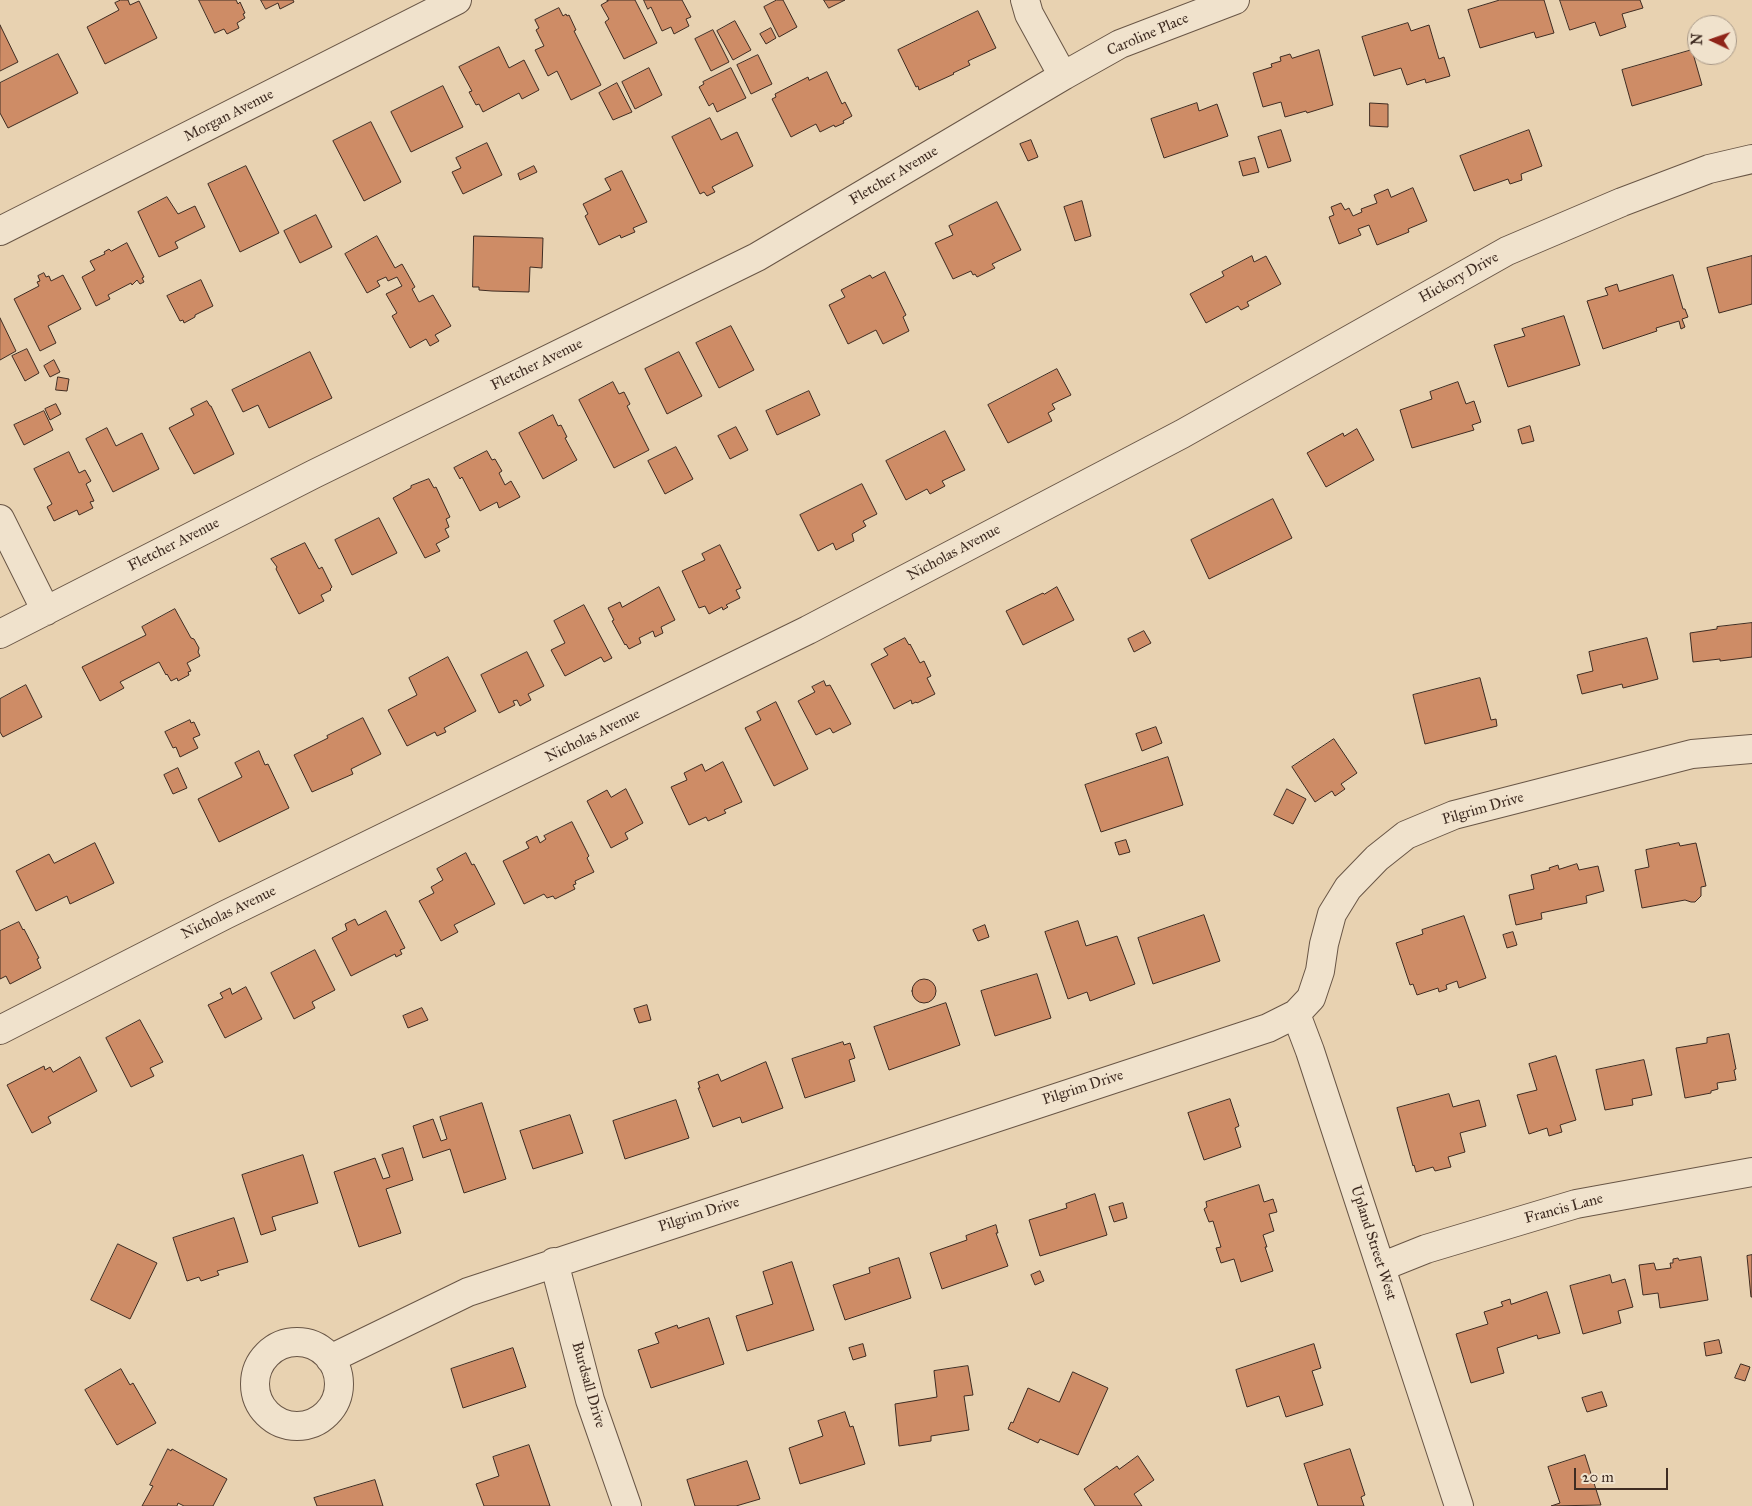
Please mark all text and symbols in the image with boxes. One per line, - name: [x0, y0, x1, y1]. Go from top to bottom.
- street label: Caroline Place: [1104, 10, 1192, 60]
- north arrow: [1687, 15, 1737, 65]
- text: N: [1689, 33, 1706, 46]
- street label: Morgan Avenue: [181, 86, 277, 146]
- street label: Fletcher Avenue: [846, 143, 942, 209]
- street label: Hickory Drive: [1416, 249, 1502, 307]
- street label: Fletcher Avenue: [488, 335, 586, 395]
- street label: Fletcher Avenue: [125, 514, 223, 576]
- street label: Nicholas Avenue: [904, 521, 1004, 585]
- street label: Nicholas Avenue: [543, 705, 643, 767]
- street label: Pilgrim Drive: [1440, 789, 1526, 829]
- street label: Nicholas Avenue: [179, 882, 279, 944]
- street label: Pilgrim Drive: [1040, 1066, 1126, 1110]
- street label: Upland Street West: [1346, 1183, 1400, 1303]
- street label: Francis Lane: [1523, 1190, 1605, 1228]
- street label: Pilgrim Drive: [656, 1193, 742, 1237]
- street label: Burdsall Drive: [567, 1340, 609, 1430]
- scale bar: [1577, 1458, 1671, 1490]
- text: 20 m: [1582, 1468, 1614, 1486]

